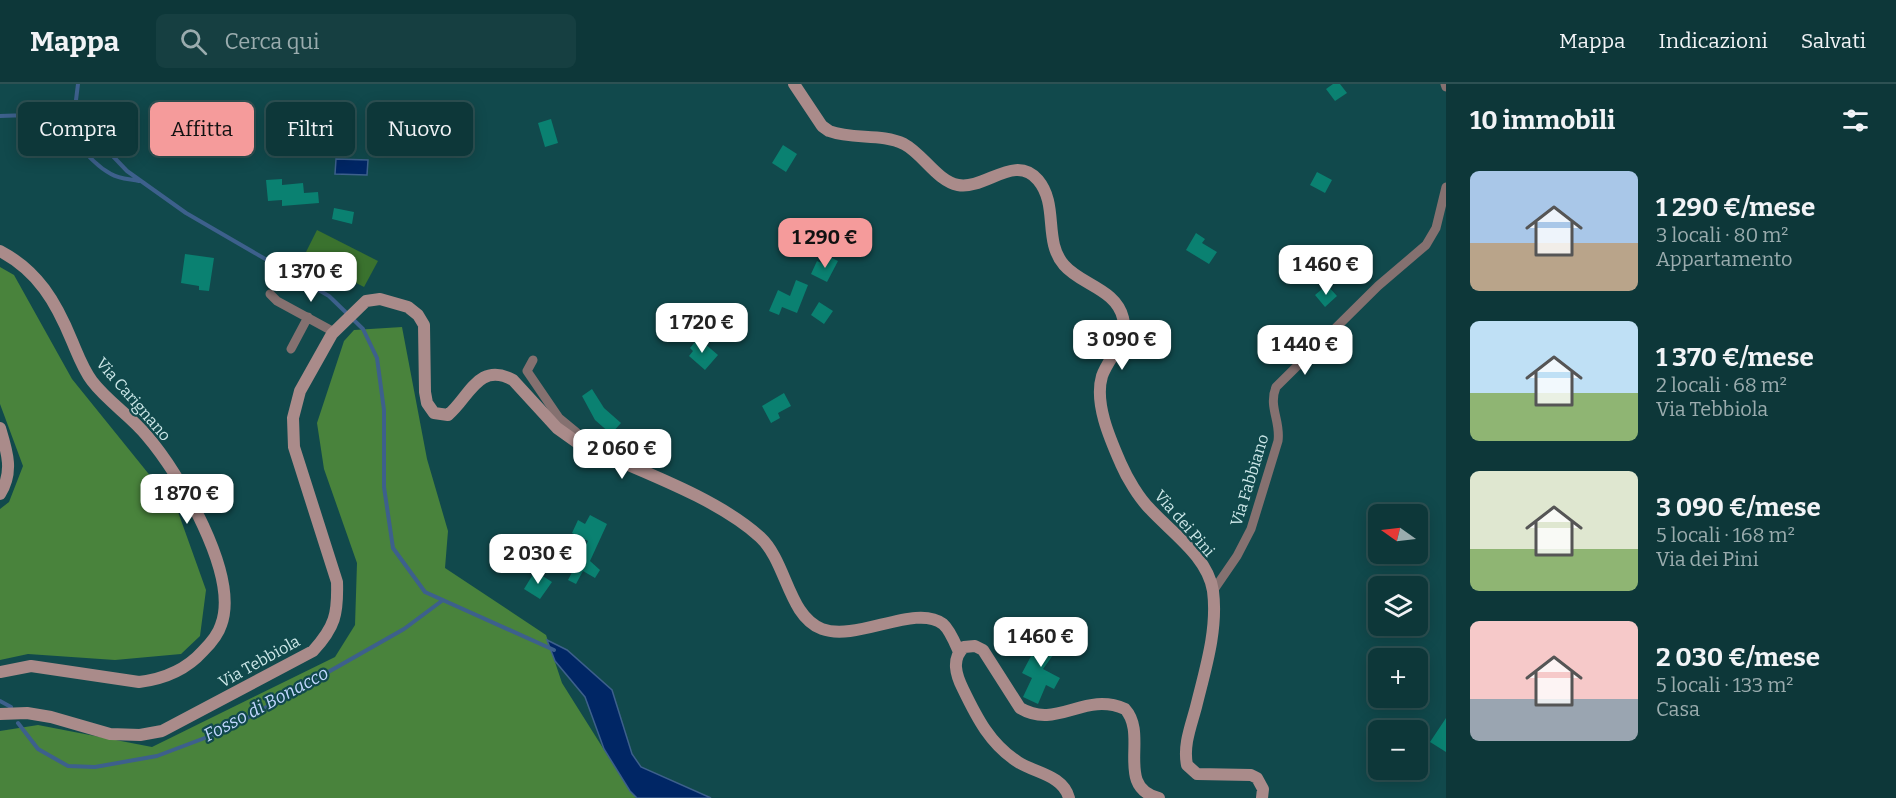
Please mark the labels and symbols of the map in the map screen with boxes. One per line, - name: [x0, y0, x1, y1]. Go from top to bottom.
- pin: 1 290 €: [770, 218, 880, 269]
- pin: 1 460 €: [1271, 245, 1381, 296]
- pin: 1 370 €: [256, 252, 366, 303]
- pin: 1 720 €: [647, 303, 757, 354]
- pin: 3 090 €: [1067, 320, 1177, 371]
- pin: 1 440 €: [1250, 325, 1360, 376]
- street label: Via Carignano: [92, 354, 175, 445]
- pin: 2 060 €: [567, 429, 677, 480]
- street label: Via Fabbiano: [1226, 432, 1272, 528]
- pin: 1 870 €: [132, 474, 242, 525]
- street label: Via dei Pini: [1151, 486, 1219, 561]
- north arrow: [1368, 504, 1428, 564]
- pin: 2 030 €: [483, 534, 593, 585]
- pin: 1 460 €: [986, 617, 1096, 668]
- street label: Via Tebbiola: [215, 631, 303, 692]
- water label: Fosso di Bonacco: [200, 662, 332, 746]

